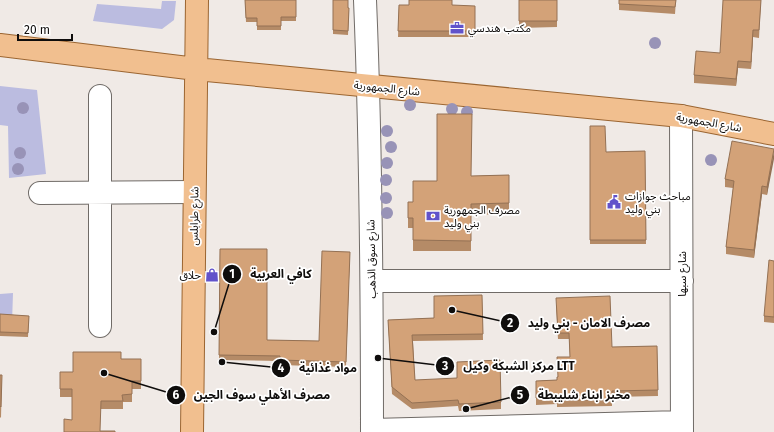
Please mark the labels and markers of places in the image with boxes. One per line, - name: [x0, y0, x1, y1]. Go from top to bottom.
- office icon: مكتب هندسي: [449, 20, 465, 36]
- place label: مكتب هندسي: [468, 22, 531, 38]
- place label: مباحث جوازات بني وليد: [625, 190, 691, 219]
- public building icon: مباحث جوازات بني وليد: [606, 194, 622, 210]
- place label: مصرف الجمهورية بني وليد: [444, 204, 520, 233]
- bank icon: مصرف الجمهورية بني وليد: [425, 208, 441, 224]
- callout: كافي العربية: [222, 262, 320, 286]
- shop icon: حلاق: [204, 267, 220, 283]
- place label: حلاق: [179, 269, 202, 282]
- callout: مصرف الامان - بني وليد: [500, 311, 658, 335]
- callout: مركز الشبكة وكيل LTT: [435, 354, 583, 378]
- callout: مواد غذائية: [271, 356, 365, 380]
- callout: مصرف الأهلي سوف الجين: [166, 383, 338, 407]
- callout: مخبز ابناء شليبطة: [510, 383, 638, 407]

